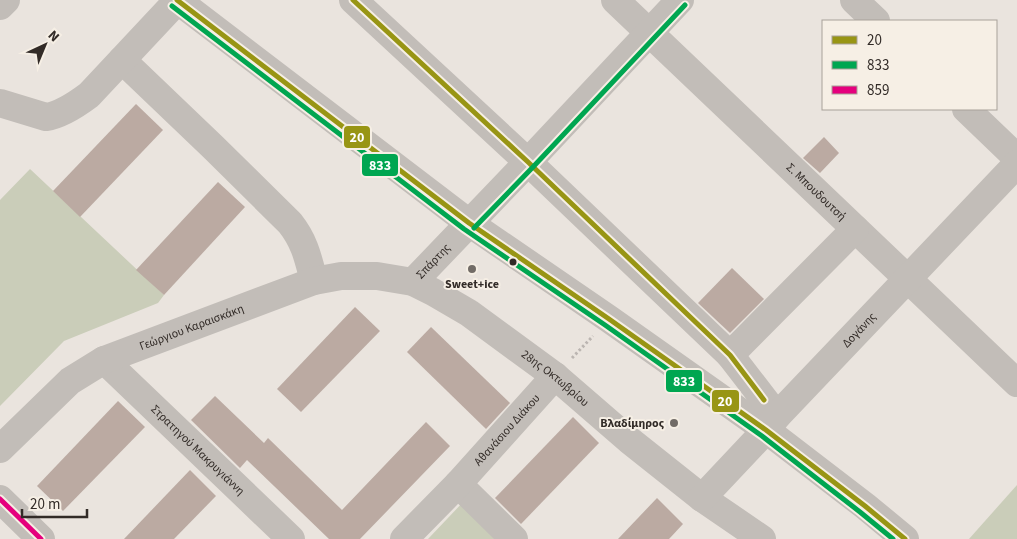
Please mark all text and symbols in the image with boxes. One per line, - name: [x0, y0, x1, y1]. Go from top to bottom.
- north arrow: [20, 20, 70, 70]
- legend: [822, 20, 997, 110]
- text: N: [43, 26, 64, 47]
- text: 20: [867, 30, 882, 51]
- text: 833: [867, 55, 889, 76]
- text: 859: [867, 80, 889, 101]
- line badge: 20: [343, 125, 371, 149]
- text: 20: [350, 128, 364, 148]
- line badge: 833: [361, 153, 399, 177]
- text: 833: [369, 156, 391, 176]
- street label: Σ. Μπουδουτσή: [782, 159, 850, 225]
- street label: Σπάρτης: [412, 240, 455, 283]
- unlabelled marker: [508, 257, 518, 267]
- marker: Sweet+ice: [466, 263, 478, 275]
- place label: Sweet+ice: [445, 276, 499, 293]
- street label: Γεώργιου Καραισκάκη: [137, 300, 246, 355]
- street label: Δογάνης: [838, 309, 880, 352]
- street label: 28ης Οκτωβρίου: [518, 346, 592, 411]
- line badge: 833: [665, 369, 703, 393]
- text: 833: [673, 372, 695, 392]
- line badge: 20: [711, 389, 740, 413]
- street label: Αθανάσιου Διάκου: [470, 390, 544, 470]
- text: 20: [718, 392, 732, 412]
- street label: Στρατηγού Μακρυγιάννη: [147, 401, 248, 499]
- place label: Βλαδίμηρος: [600, 415, 665, 432]
- marker: Βλαδίμηρος: [668, 417, 680, 429]
- scale bar: [22, 486, 88, 518]
- text: 20 m: [30, 494, 60, 515]

